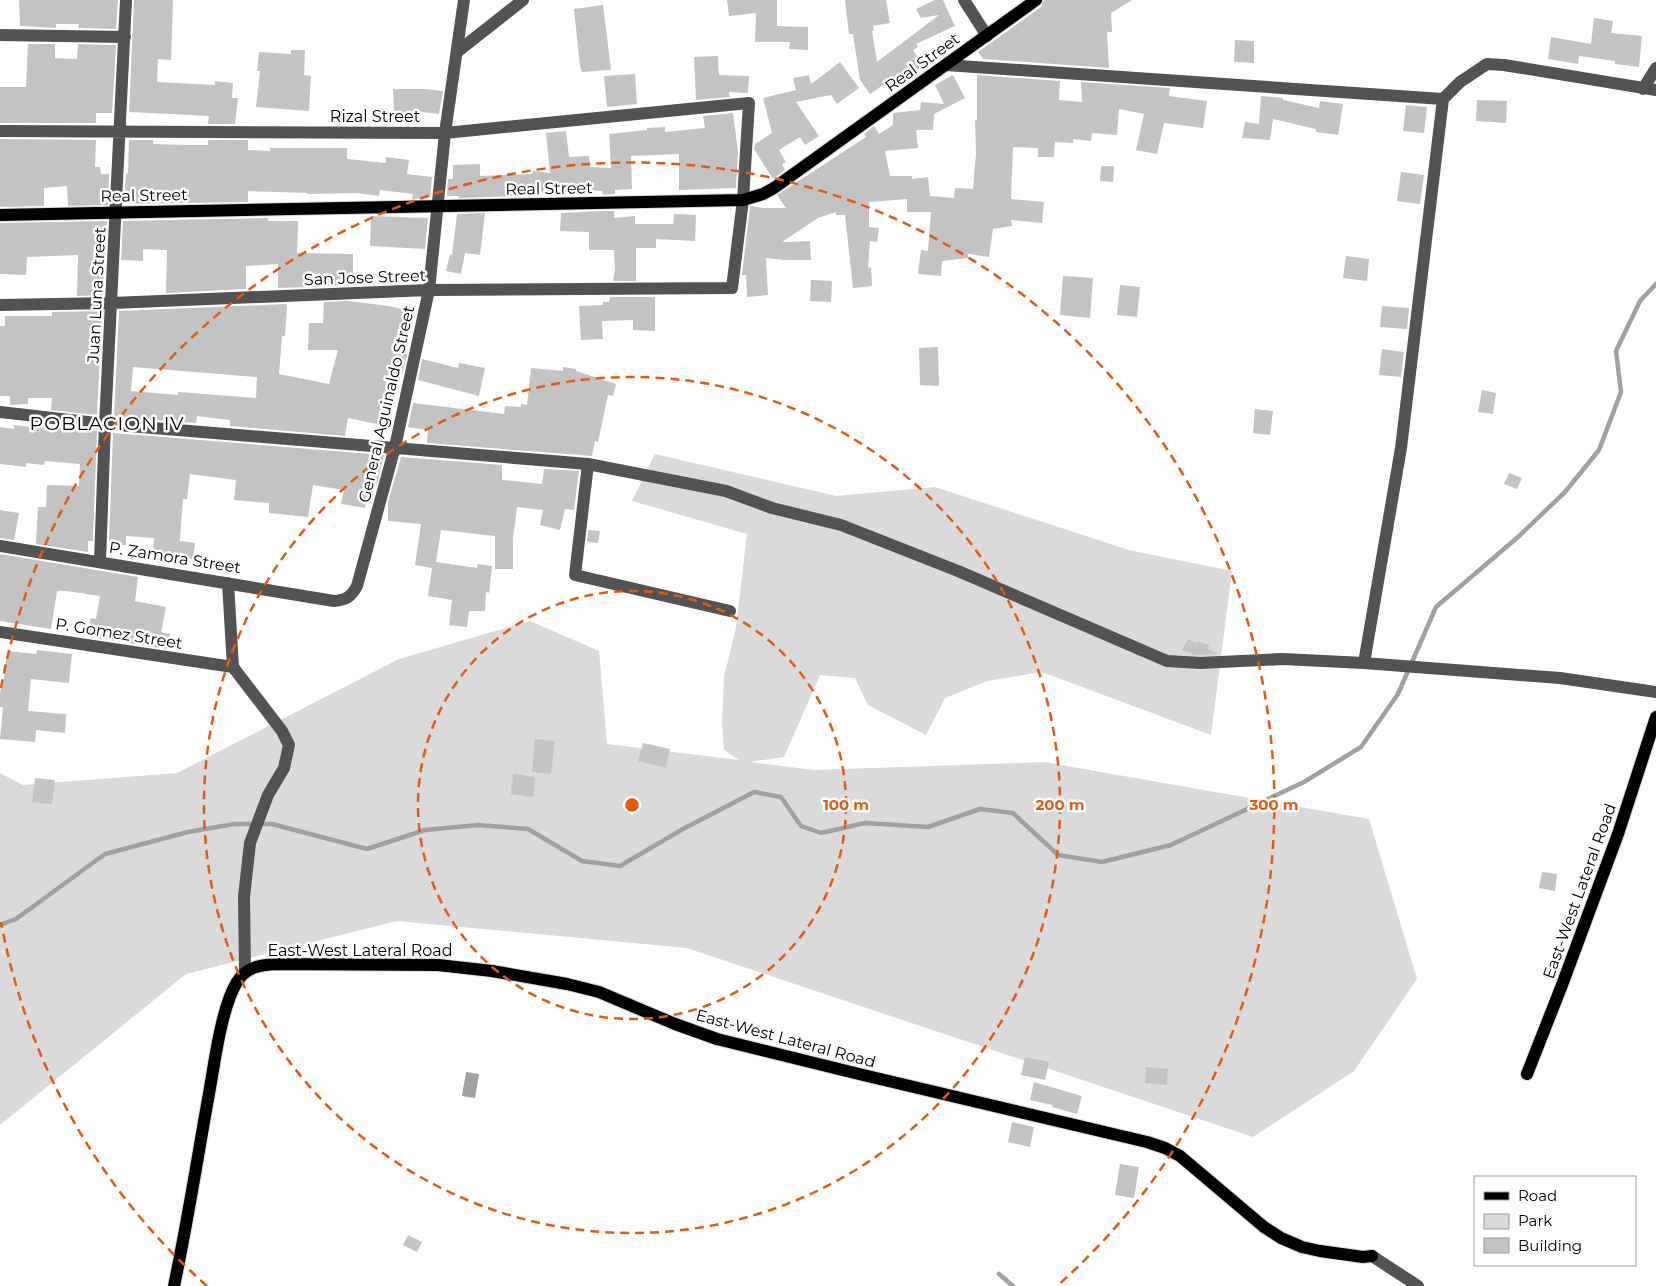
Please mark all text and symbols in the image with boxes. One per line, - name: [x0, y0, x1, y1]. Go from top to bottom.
- street label: Real Street: [881, 29, 964, 96]
- street label: Rizal Street: [330, 107, 421, 126]
- street label: Real Street: [505, 178, 593, 199]
- street label: Real Street: [100, 185, 188, 206]
- street label: Juan Luna Street: [83, 226, 110, 364]
- street label: San Jose Street: [304, 266, 427, 289]
- street label: General Aguinaldo Street: [355, 303, 419, 504]
- district label: POBLACION IV: [30, 412, 184, 435]
- street label: P. Zamora Street: [108, 538, 243, 577]
- street label: P. Gomez Street: [54, 614, 184, 653]
- text: 100 m: [823, 795, 869, 814]
- text: 200 m: [1035, 795, 1085, 814]
- text: 300 m: [1248, 795, 1299, 814]
- centre of rings: [623, 796, 641, 814]
- street label: East-West Lateral Road: [1539, 801, 1620, 981]
- street label: East-West Lateral Road: [267, 941, 453, 960]
- street label: East-West Lateral Road: [694, 1005, 878, 1072]
- legend: [1474, 1176, 1636, 1266]
- text: Road: [1518, 1186, 1557, 1205]
- text: Park: [1518, 1211, 1552, 1230]
- text: Building: [1518, 1236, 1582, 1255]

